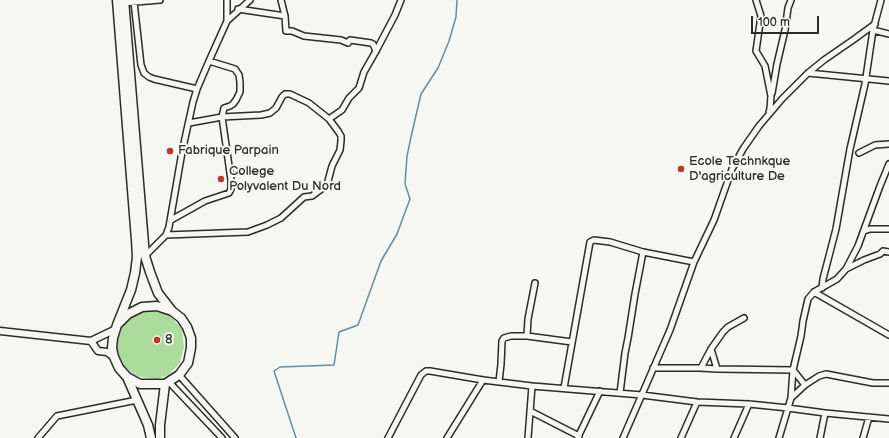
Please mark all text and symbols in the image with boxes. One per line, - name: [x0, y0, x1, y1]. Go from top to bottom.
- scale bar: [753, 8, 821, 34]
- text: 100 m: [758, 15, 790, 30]
- place label: Fabrique Parpain: [178, 143, 279, 159]
- marker: Fabrique Parpain: [165, 146, 175, 156]
- place label: Ecole Technkque D'agriculture De: [689, 154, 790, 185]
- place label: College Polyvalent Du Nord: [229, 164, 341, 195]
- marker: Ecole Technkque D'agriculture De: [676, 164, 686, 174]
- marker: College Polyvalent Du Nord: [216, 174, 226, 184]
- place label: 8: [165, 332, 173, 348]
- marker: 8: [152, 335, 162, 345]

